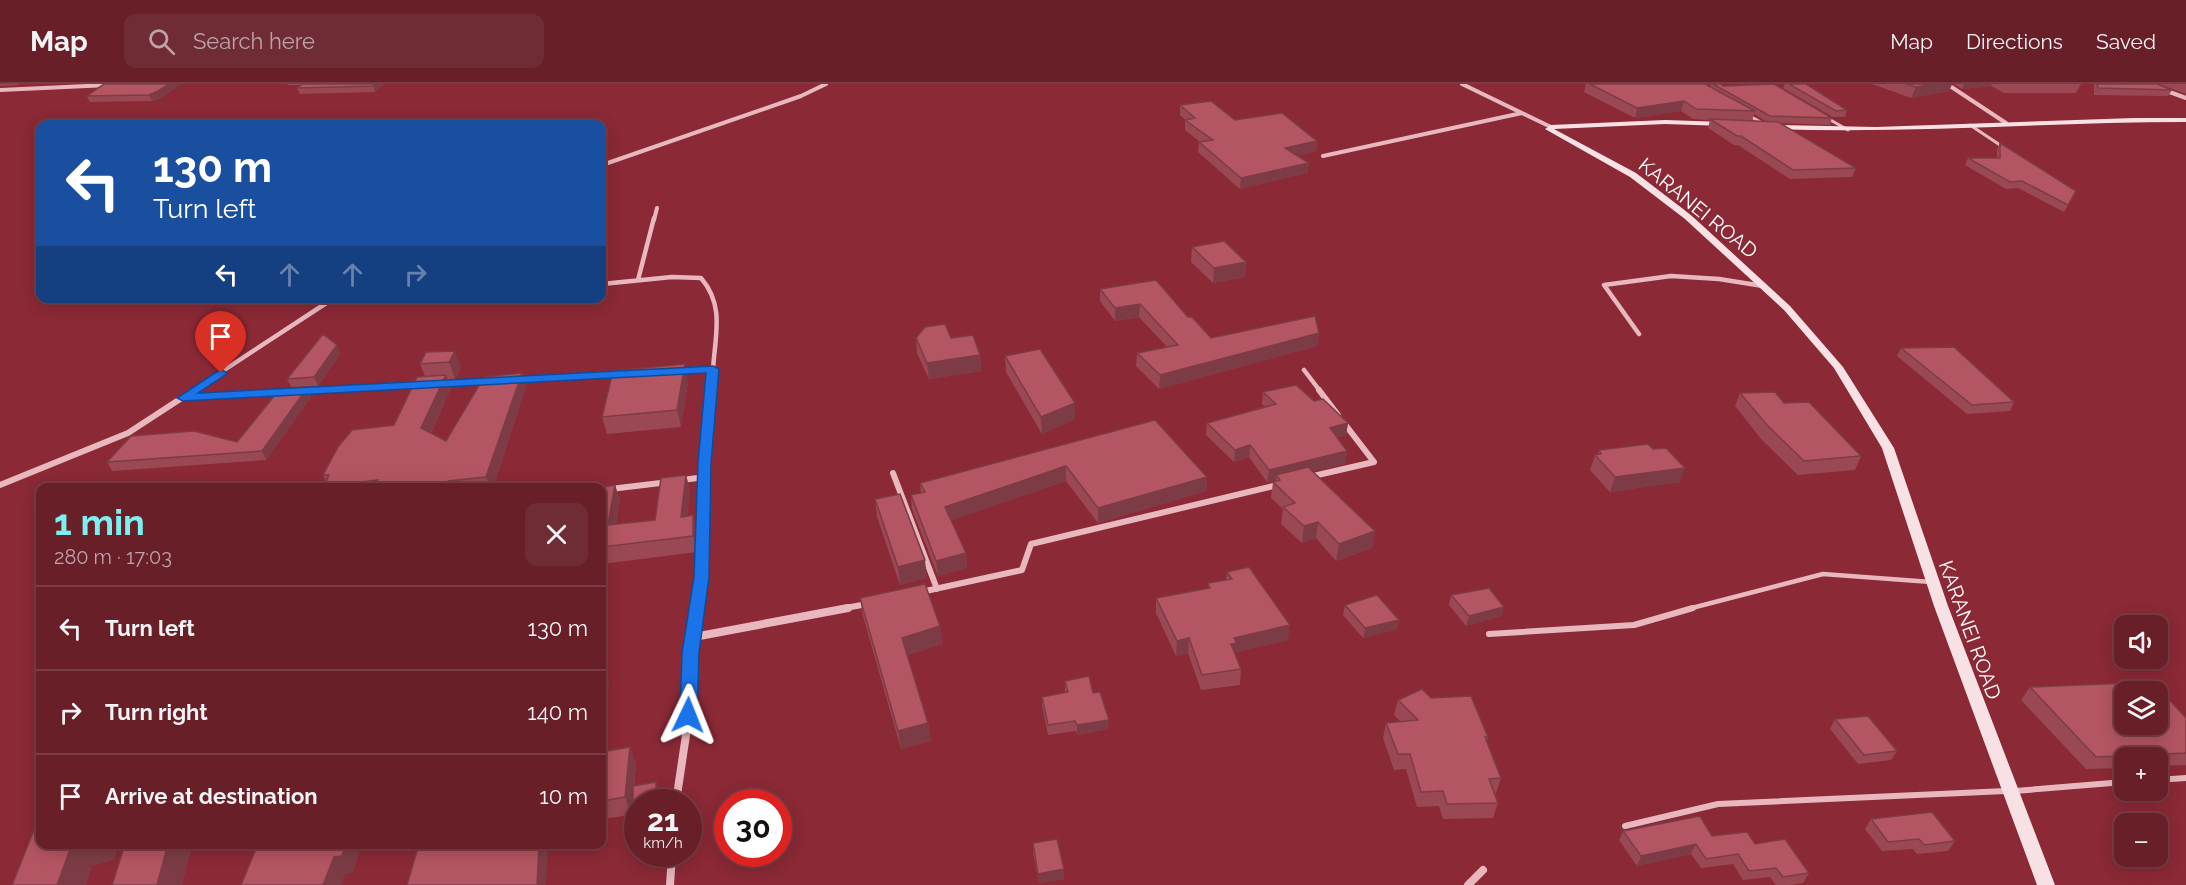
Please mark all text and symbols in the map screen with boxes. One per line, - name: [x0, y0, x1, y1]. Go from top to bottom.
- search box: [124, 14, 544, 68]
- text: Map: [30, 25, 88, 58]
- icon: search: [145, 25, 178, 58]
- text: Search here: [193, 28, 315, 54]
- text: Map: [1890, 29, 1933, 54]
- text: Directions: [1966, 29, 2063, 54]
- text: Saved: [2096, 29, 2156, 54]
- text: 130 m: [153, 143, 272, 192]
- icon: left: [54, 144, 132, 222]
- street label: KARANEI ROAD: [1634, 153, 1762, 263]
- text: Turn left: [153, 193, 256, 224]
- icon: left: [210, 258, 243, 291]
- icon: ahead: [273, 258, 306, 291]
- icon: ahead: [336, 258, 369, 291]
- icon: right: [399, 258, 432, 291]
- pin: [195, 311, 246, 373]
- icon: arrive: [204, 320, 237, 353]
- text: 1 min: [54, 501, 145, 543]
- button: close: [525, 503, 588, 566]
- text: 280 m · 17:03: [54, 545, 172, 569]
- street label: KARANEI ROAD: [1934, 557, 2006, 703]
- icon: left: [54, 612, 87, 645]
- text: Turn left: [105, 615, 195, 641]
- text: 130 m: [528, 615, 588, 641]
- map controls: [2114, 615, 2168, 867]
- button: sound: [2114, 615, 2168, 669]
- button: layers: [2114, 681, 2168, 735]
- position arrow: [656, 683, 720, 747]
- icon: right: [54, 696, 87, 729]
- text: Turn right: [105, 699, 208, 725]
- text: 140 m: [527, 699, 588, 725]
- button: +: [2114, 747, 2168, 801]
- icon: arrive: [54, 780, 87, 813]
- text: Arrive at destination: [105, 783, 318, 809]
- text: 10 m: [539, 783, 588, 809]
- speed limit sign: 30: [714, 789, 792, 867]
- text: 21: [647, 803, 679, 838]
- button: −: [2114, 813, 2168, 867]
- text: km/h: [643, 834, 683, 852]

